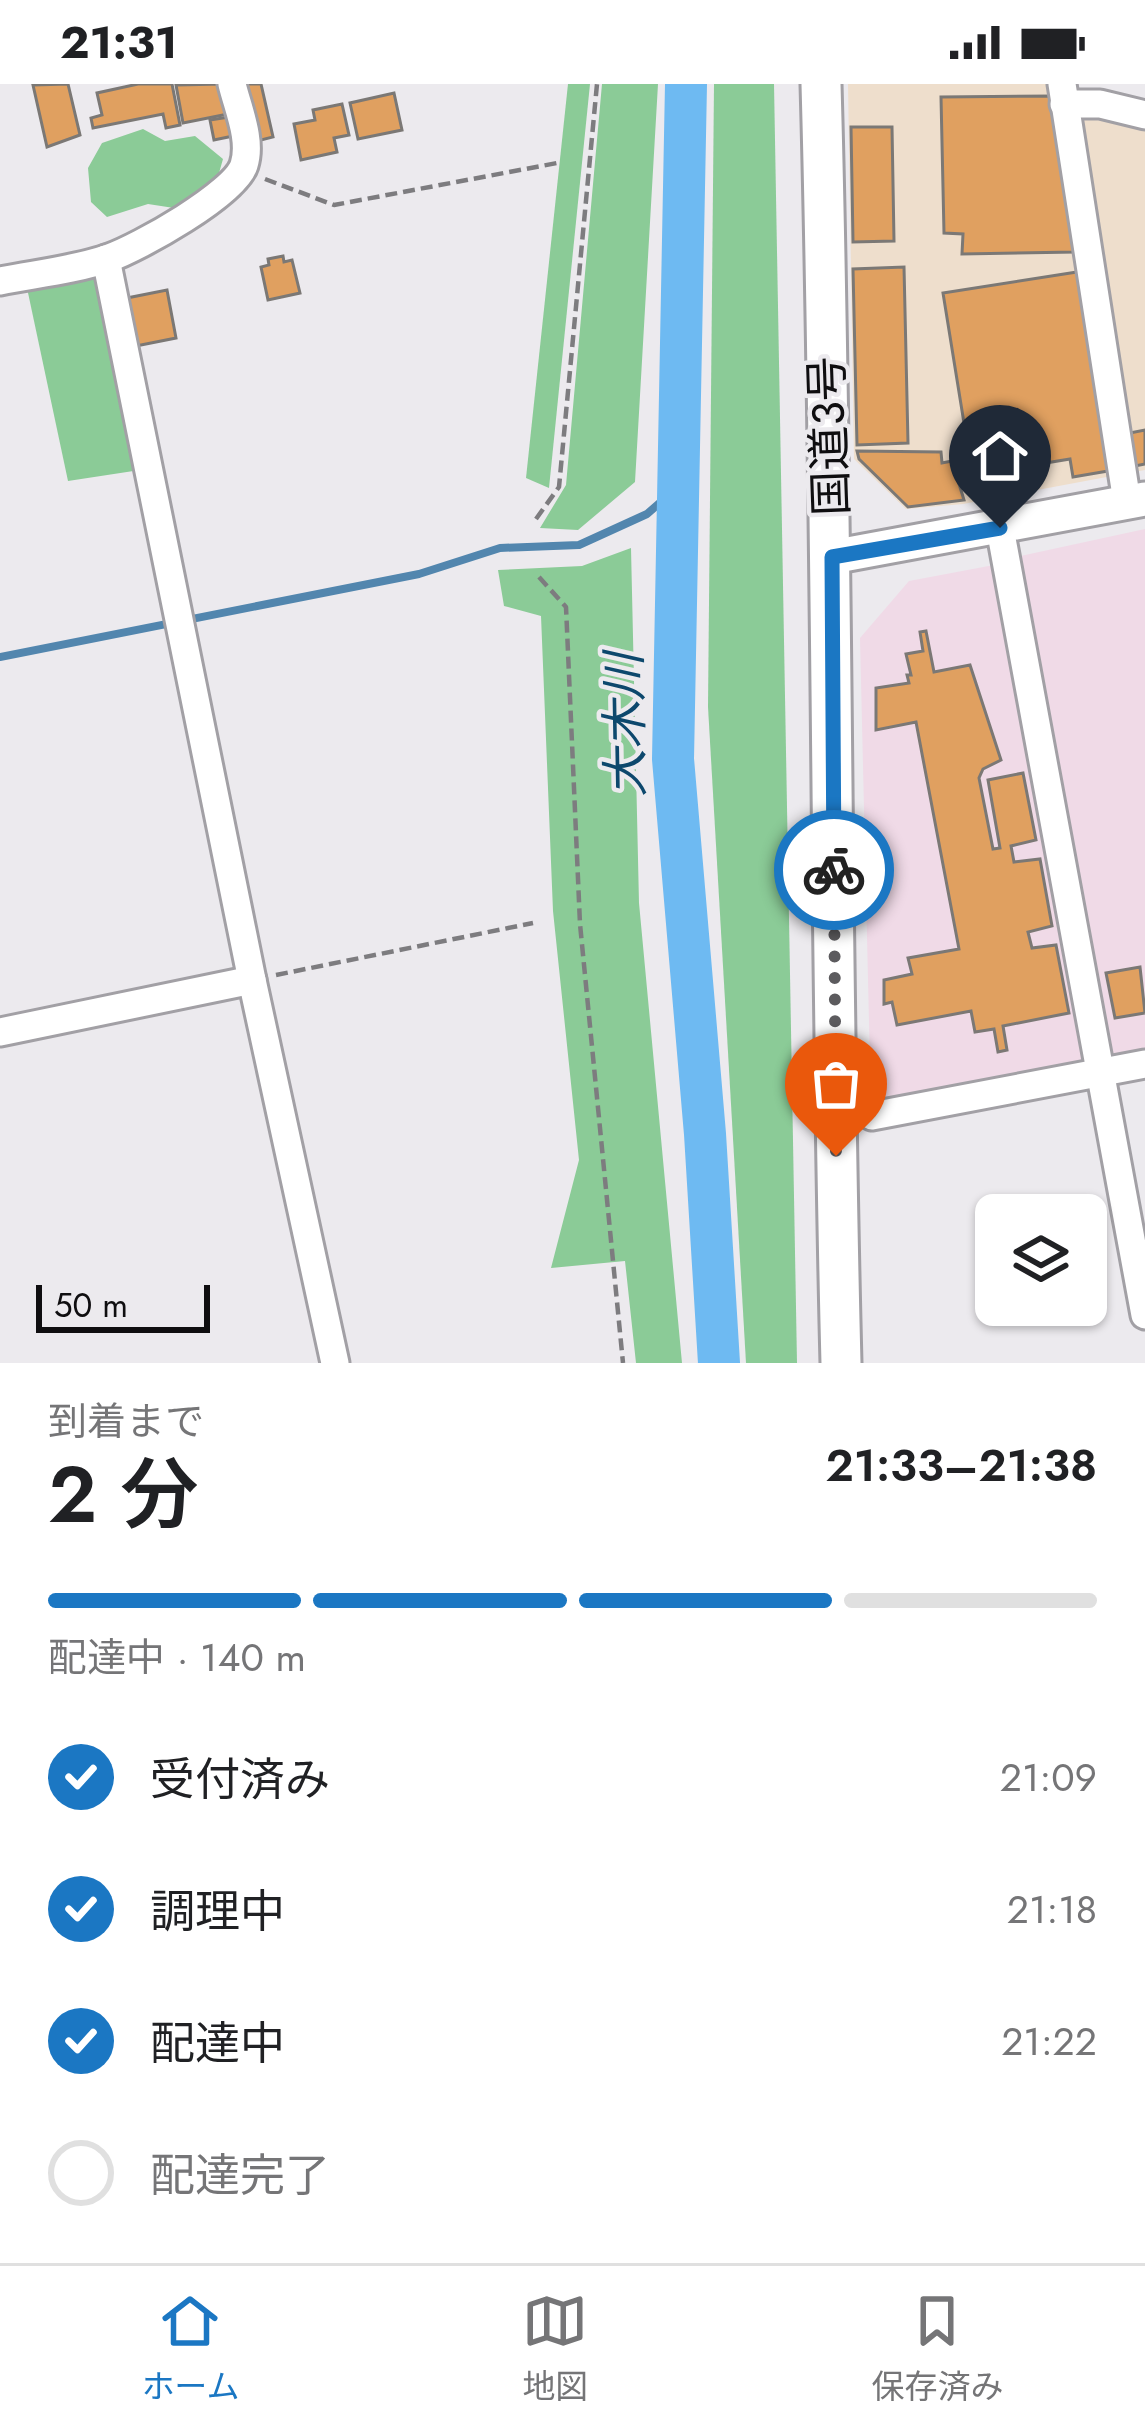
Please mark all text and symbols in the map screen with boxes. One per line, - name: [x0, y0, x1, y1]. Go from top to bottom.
- text: 21:31: [60, 10, 178, 75]
- street label: 国道3号: [794, 355, 864, 517]
- pin: [949, 405, 1051, 528]
- icon: home: [967, 423, 1033, 489]
- water label: 大木川: [589, 647, 661, 798]
- courier: [774, 810, 894, 930]
- icon: bike: [801, 837, 867, 903]
- pin: [785, 1033, 887, 1156]
- icon: bag: [803, 1051, 869, 1117]
- map controls: [975, 1194, 1107, 1326]
- button: layers: [975, 1194, 1107, 1326]
- scale bar: [36, 1279, 210, 1332]
- text: 50 m: [54, 1282, 128, 1329]
- text: 到着まで: [48, 1393, 204, 1450]
- text: 21:33–21:38: [826, 1433, 1097, 1498]
- text: 2 分: [48, 1439, 198, 1551]
- text: 配達中 · 140 m: [48, 1629, 306, 1686]
- icon: check: [48, 1744, 114, 1810]
- text: 受付済み: [150, 1747, 330, 1812]
- text: 21:09: [1000, 1749, 1097, 1806]
- icon: check: [48, 1876, 114, 1942]
- text: 調理中: [150, 1879, 285, 1944]
- text: 21:18: [1007, 1881, 1097, 1938]
- icon: check: [48, 2008, 114, 2074]
- text: 配達中: [150, 2011, 285, 2076]
- text: 21:22: [1001, 2013, 1097, 2070]
- text: 配達完了: [150, 2143, 330, 2208]
- tab: ホーム: [141, 2288, 240, 2410]
- tab: 地図: [522, 2288, 588, 2410]
- tab: 保存済み: [871, 2288, 1003, 2410]

